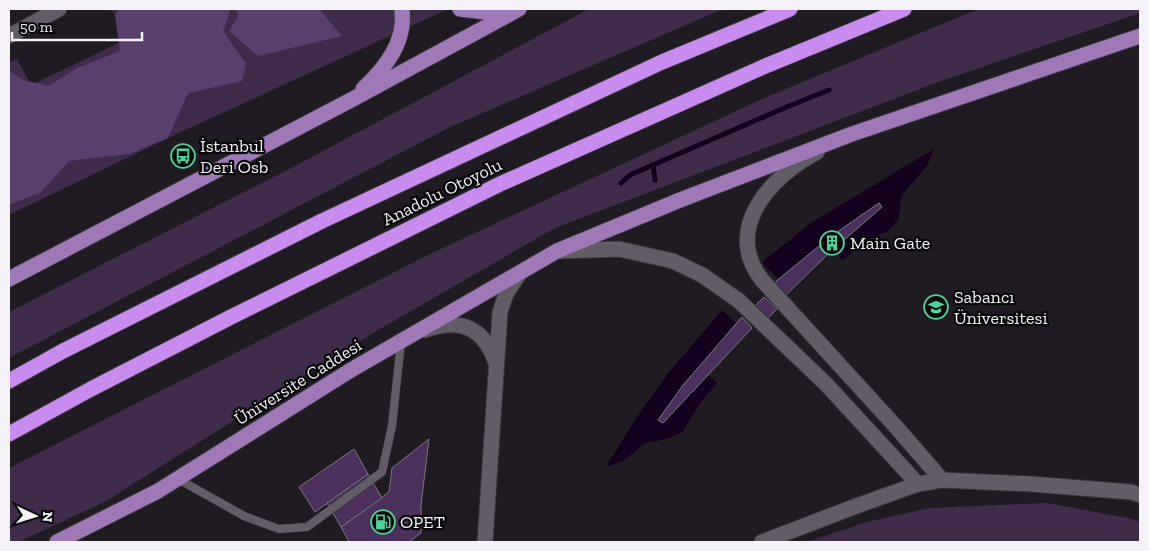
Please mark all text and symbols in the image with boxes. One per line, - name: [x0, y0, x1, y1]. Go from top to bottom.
- scale bar: [12, 10, 142, 42]
- text: 50 m: [20, 18, 53, 36]
- place label: İstanbul Deri Osb: [200, 135, 268, 178]
- bus stop icon: İstanbul Deri Osb: [170, 143, 196, 169]
- street label: Anadolu Otoyolu: [378, 153, 506, 231]
- building icon: Main Gate: [819, 230, 845, 256]
- place label: Main Gate: [850, 232, 930, 254]
- place label: Sabancı Üniversitesi: [954, 286, 1047, 329]
- school or university icon: Sabancı Üniversitesi: [923, 294, 949, 320]
- street label: Üniversite Caddesi: [230, 334, 366, 430]
- north arrow: [10, 491, 60, 541]
- fuel station icon: OPET: [370, 509, 396, 535]
- text: N: [39, 511, 56, 523]
- place label: OPET: [400, 511, 445, 533]

